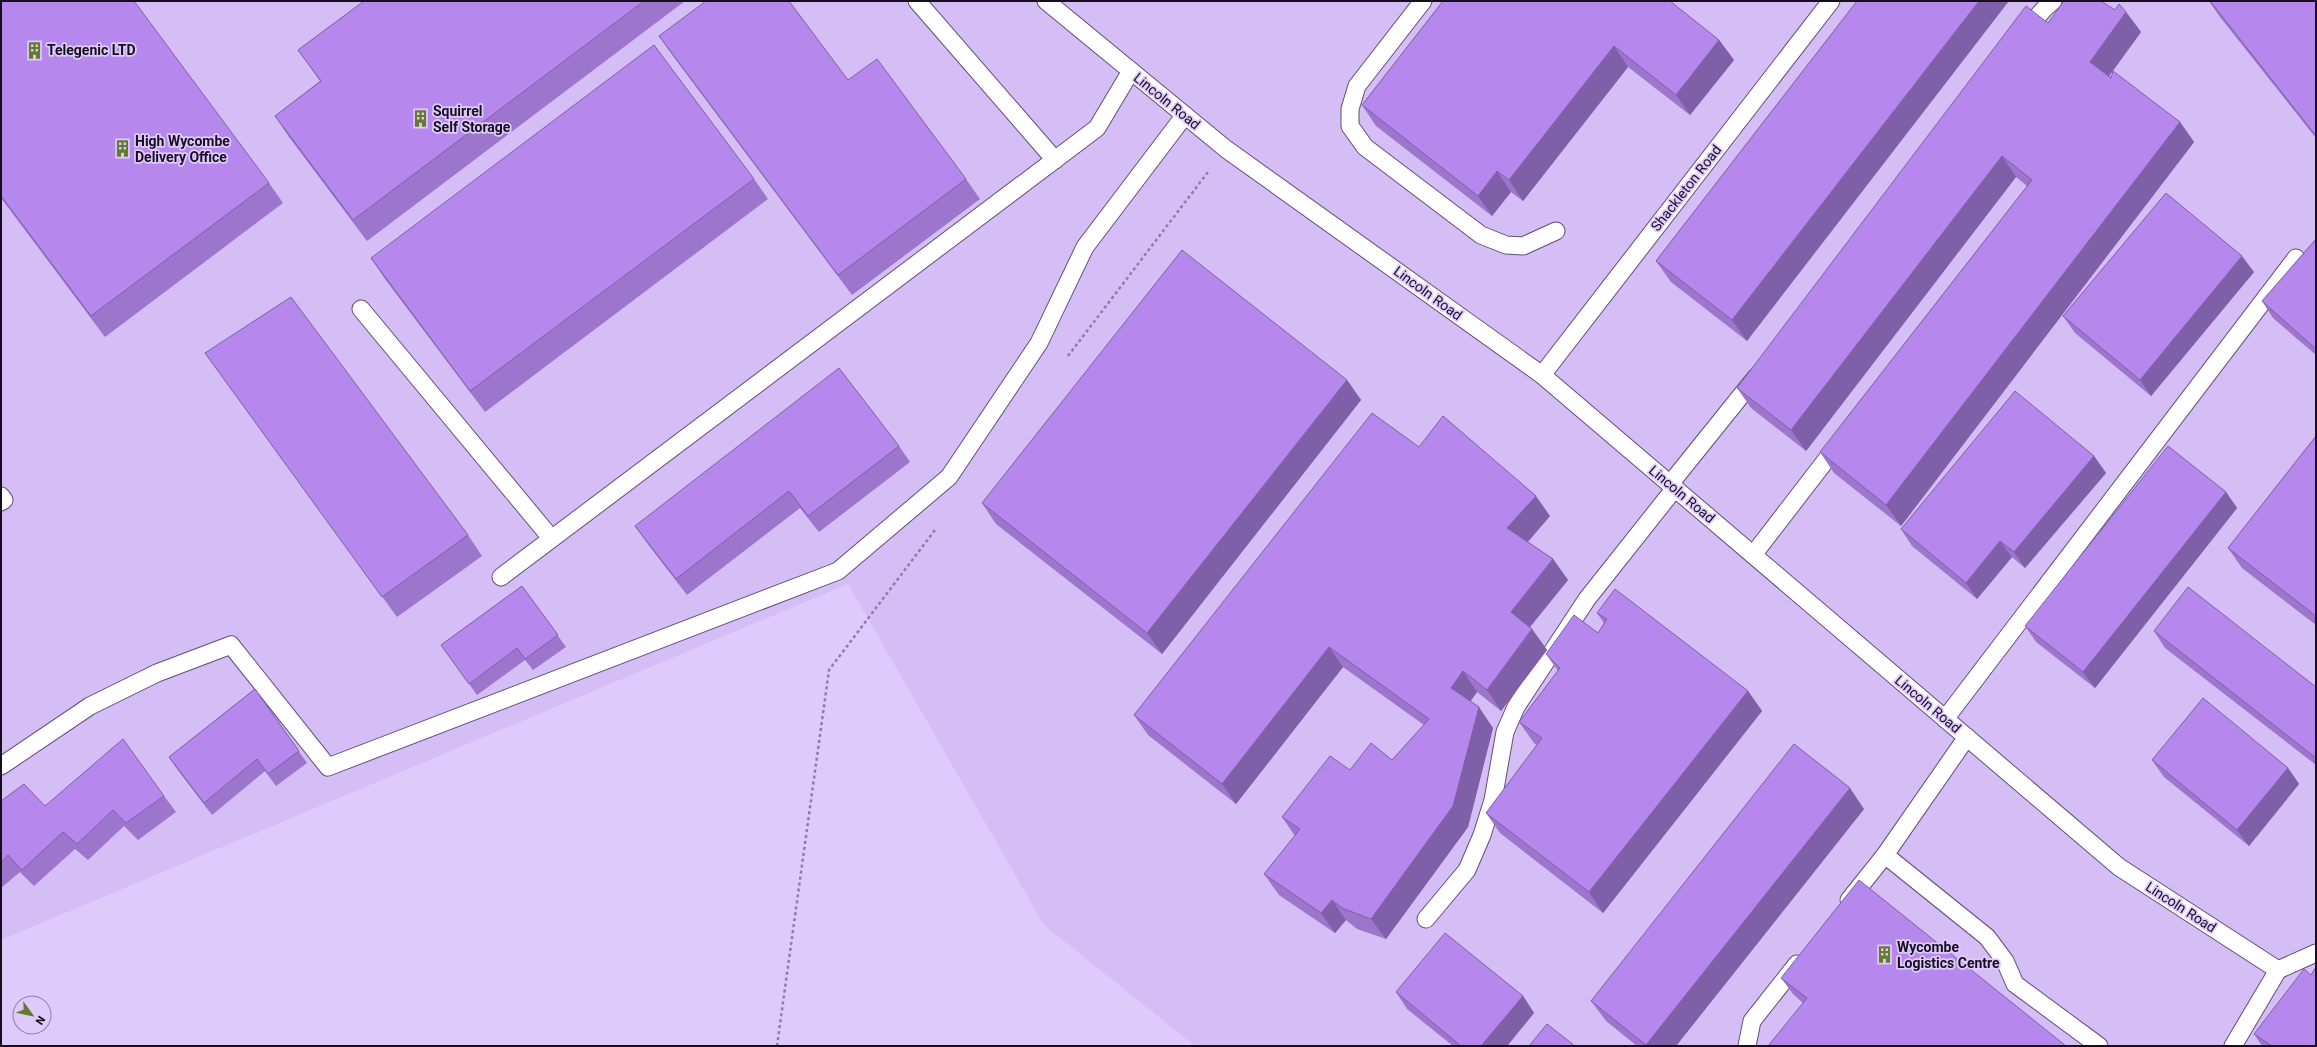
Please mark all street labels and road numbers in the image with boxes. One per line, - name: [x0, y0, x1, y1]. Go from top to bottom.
- street label: Lincoln Road: [1131, 69, 1203, 133]
- street label: Shackleton Road: [1647, 142, 1725, 234]
- street label: Lincoln Road: [1391, 263, 1465, 323]
- street label: Lincoln Road: [1646, 462, 1718, 526]
- street label: Lincoln Road: [1892, 672, 1964, 736]
- street label: Lincoln Road: [2143, 878, 2219, 936]

